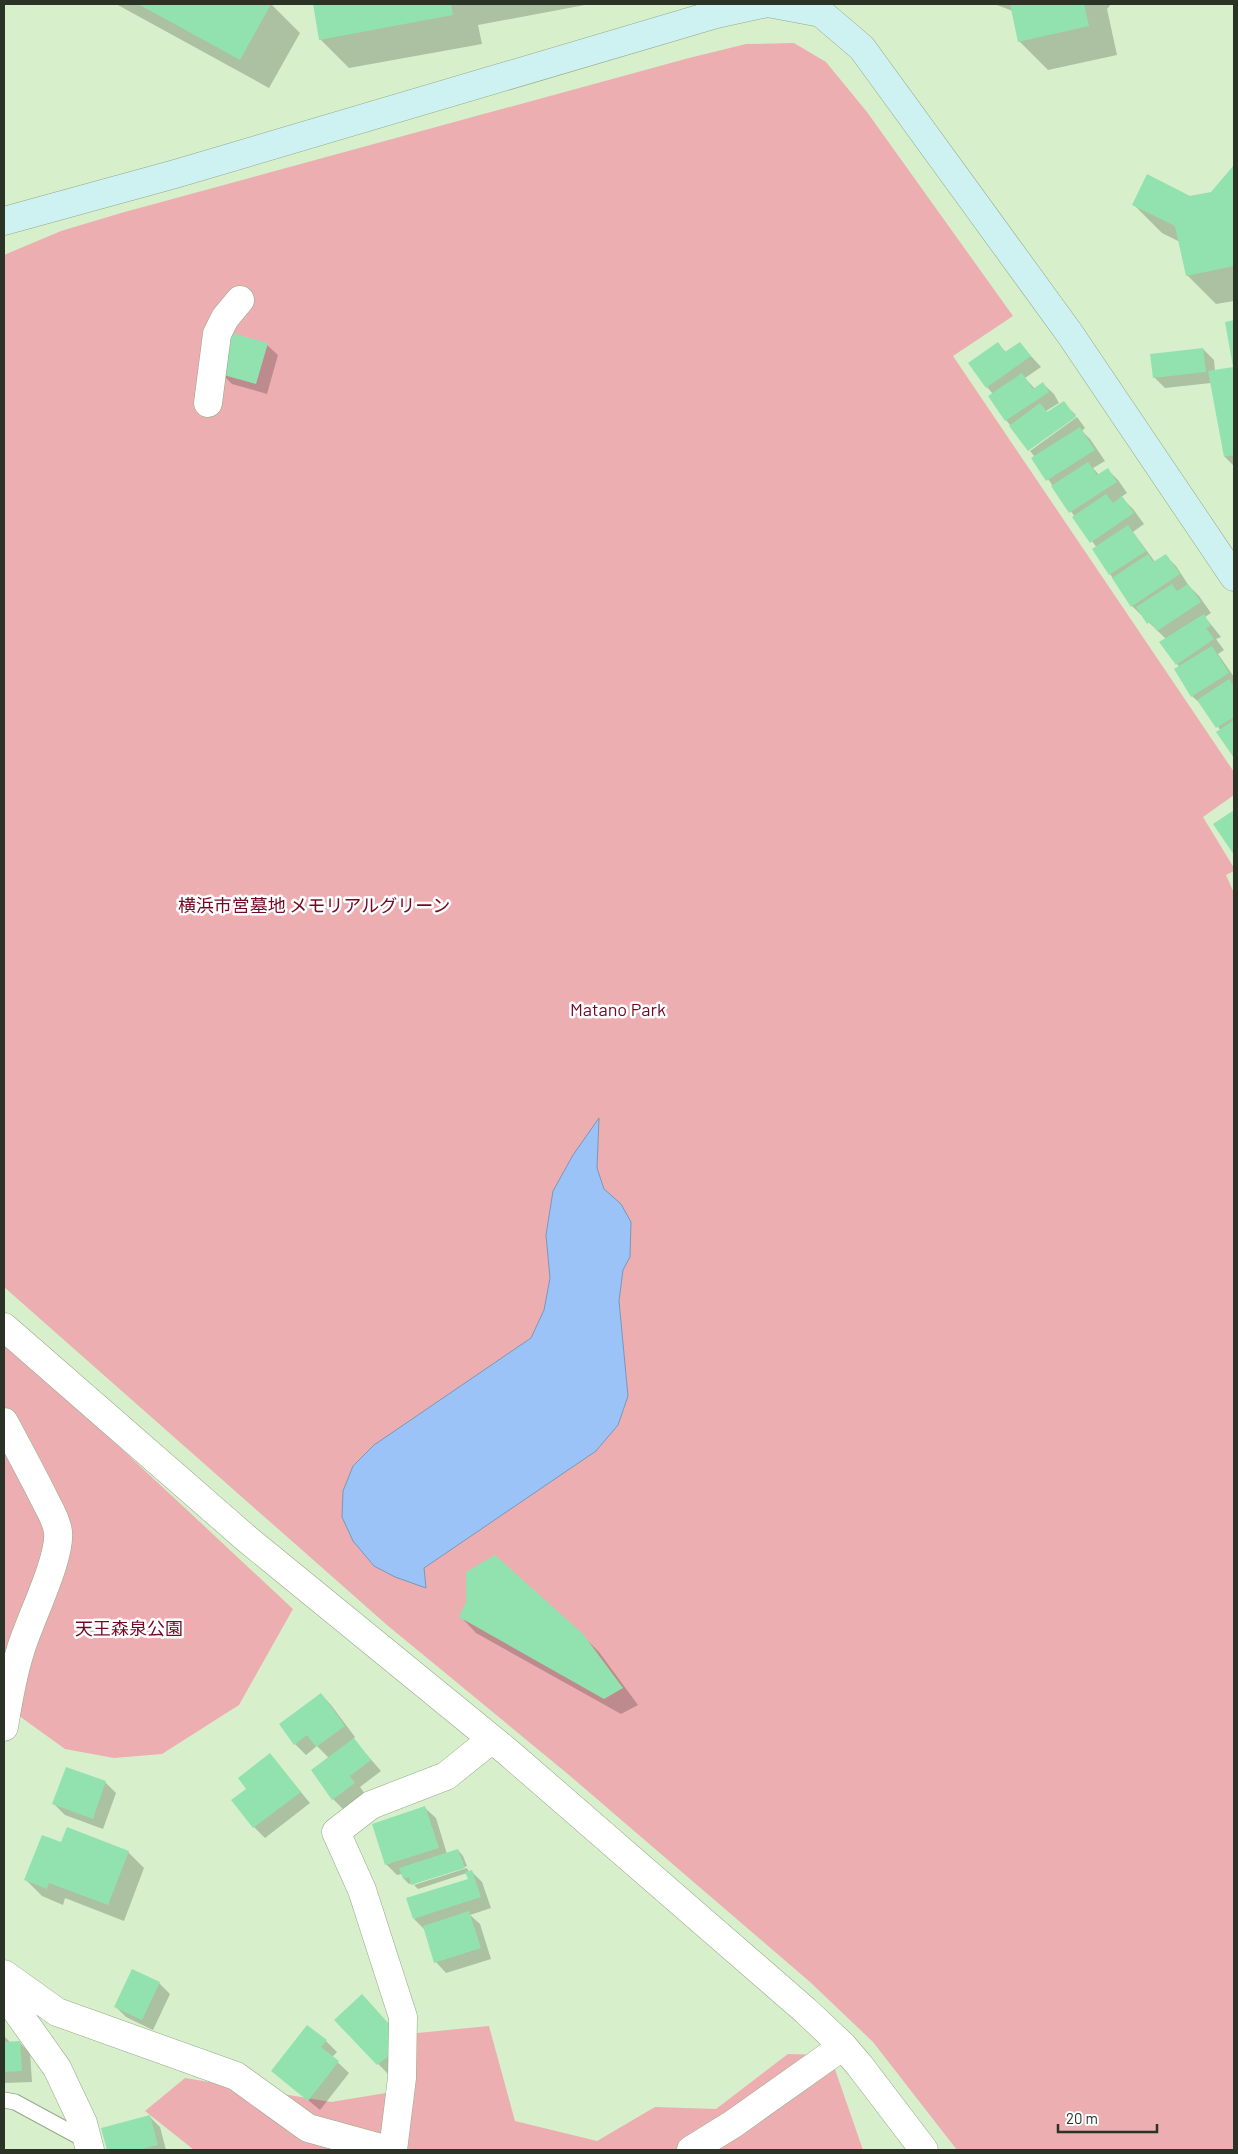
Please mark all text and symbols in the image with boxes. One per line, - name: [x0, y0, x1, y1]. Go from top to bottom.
- park label: 横浜市営墓地 メモリアルグリーン: [178, 894, 450, 916]
- park label: Matano Park: [570, 998, 666, 1020]
- park label: 天王森泉公園: [75, 1617, 183, 1639]
- scale bar: [1058, 2102, 1157, 2134]
- text: 20 m: [1066, 2109, 1098, 2127]

